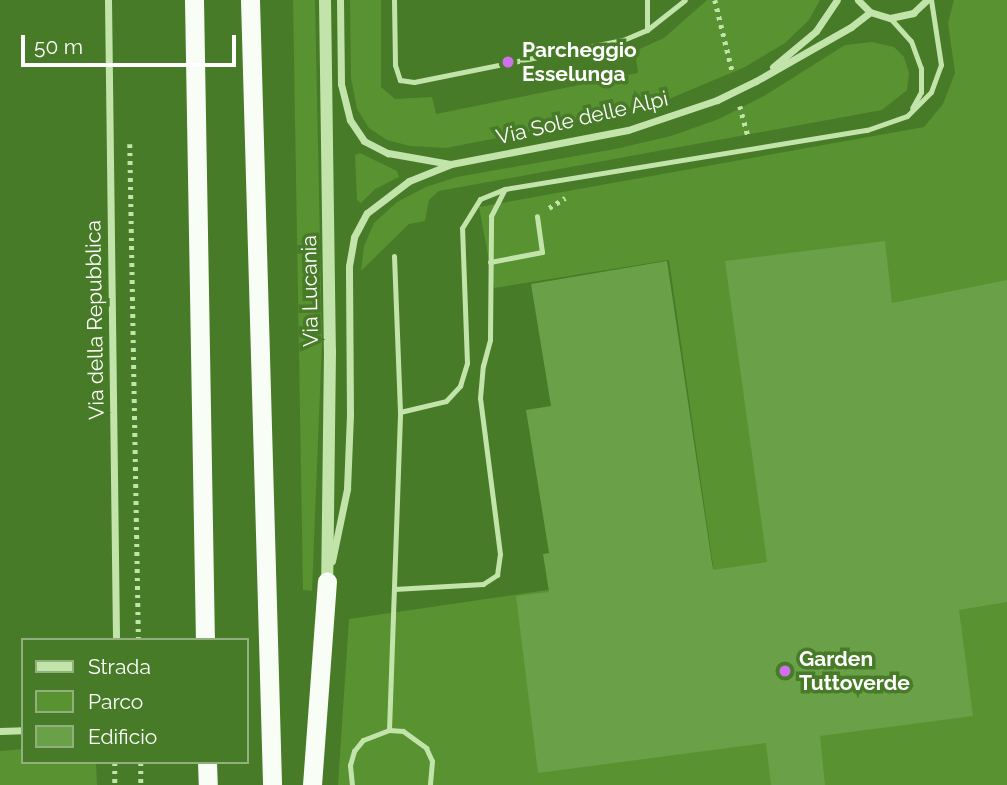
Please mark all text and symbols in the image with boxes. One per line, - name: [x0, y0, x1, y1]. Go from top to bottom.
- scale bar: [24, 21, 240, 65]
- text: 50 m: [34, 34, 83, 59]
- place label: Parcheggio Esselunga: [522, 37, 637, 87]
- marker: Parcheggio Esselunga: [500, 54, 516, 70]
- street label: Via Sole delle Alpi: [493, 86, 671, 150]
- street label: Via della Repubblica: [81, 220, 109, 420]
- street label: Via Lucania: [296, 235, 324, 347]
- legend: [21, 638, 248, 764]
- place label: Garden Tuttoverde: [799, 646, 910, 696]
- text: Strada: [88, 654, 151, 679]
- marker: Garden Tuttoverde: [777, 663, 793, 679]
- text: Parco: [88, 689, 143, 714]
- text: Edificio: [88, 724, 157, 749]

